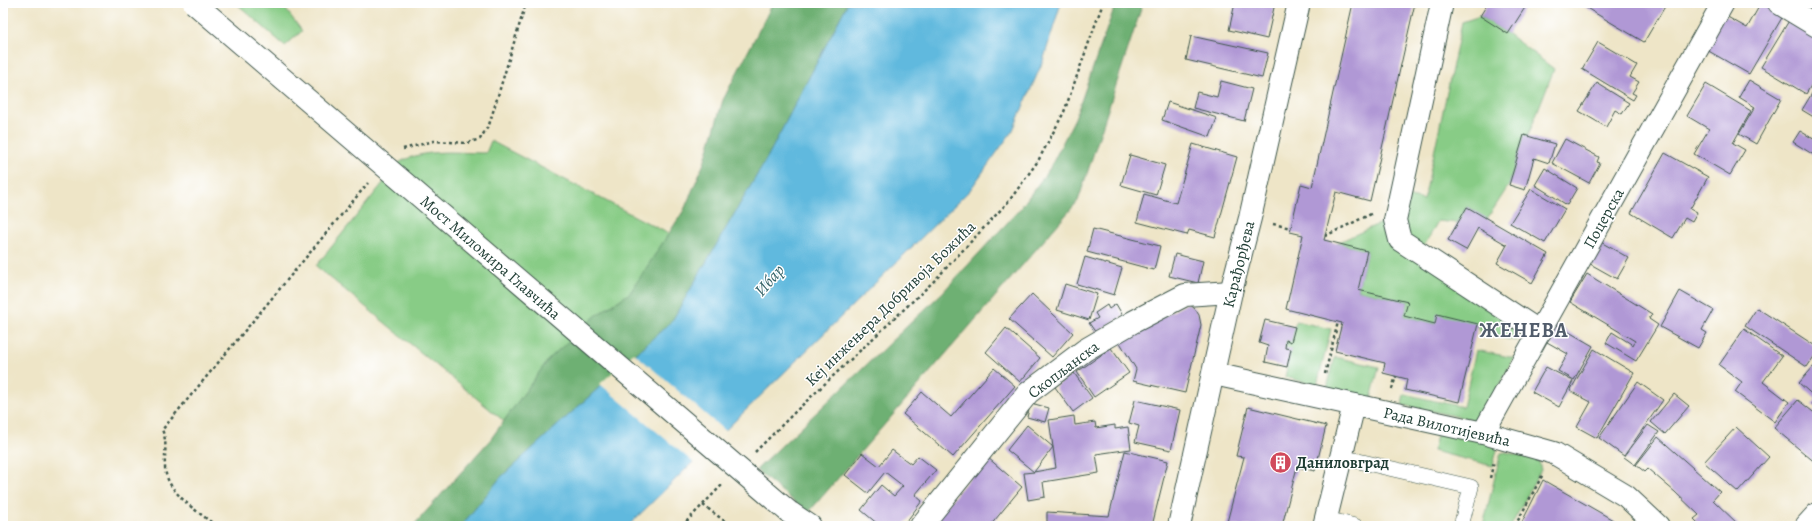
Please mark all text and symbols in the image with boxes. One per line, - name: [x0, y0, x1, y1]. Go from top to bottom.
- street label: Поцерска: [1578, 184, 1630, 253]
- street label: Мост Миломира Главчића: [415, 191, 566, 325]
- street label: Кеј инжењера Добривоја Божића: [801, 216, 981, 391]
- street label: Карађорђева: [1218, 218, 1261, 310]
- water label: Ибар: [749, 259, 790, 301]
- district label: ЖЕНЕВА: [1479, 317, 1569, 344]
- street label: Скопљанска: [1023, 335, 1104, 404]
- street label: Рада Вилотијевића: [1381, 402, 1513, 452]
- building icon: Даниловград: [1267, 449, 1293, 475]
- place label: Даниловград: [1296, 452, 1389, 474]

